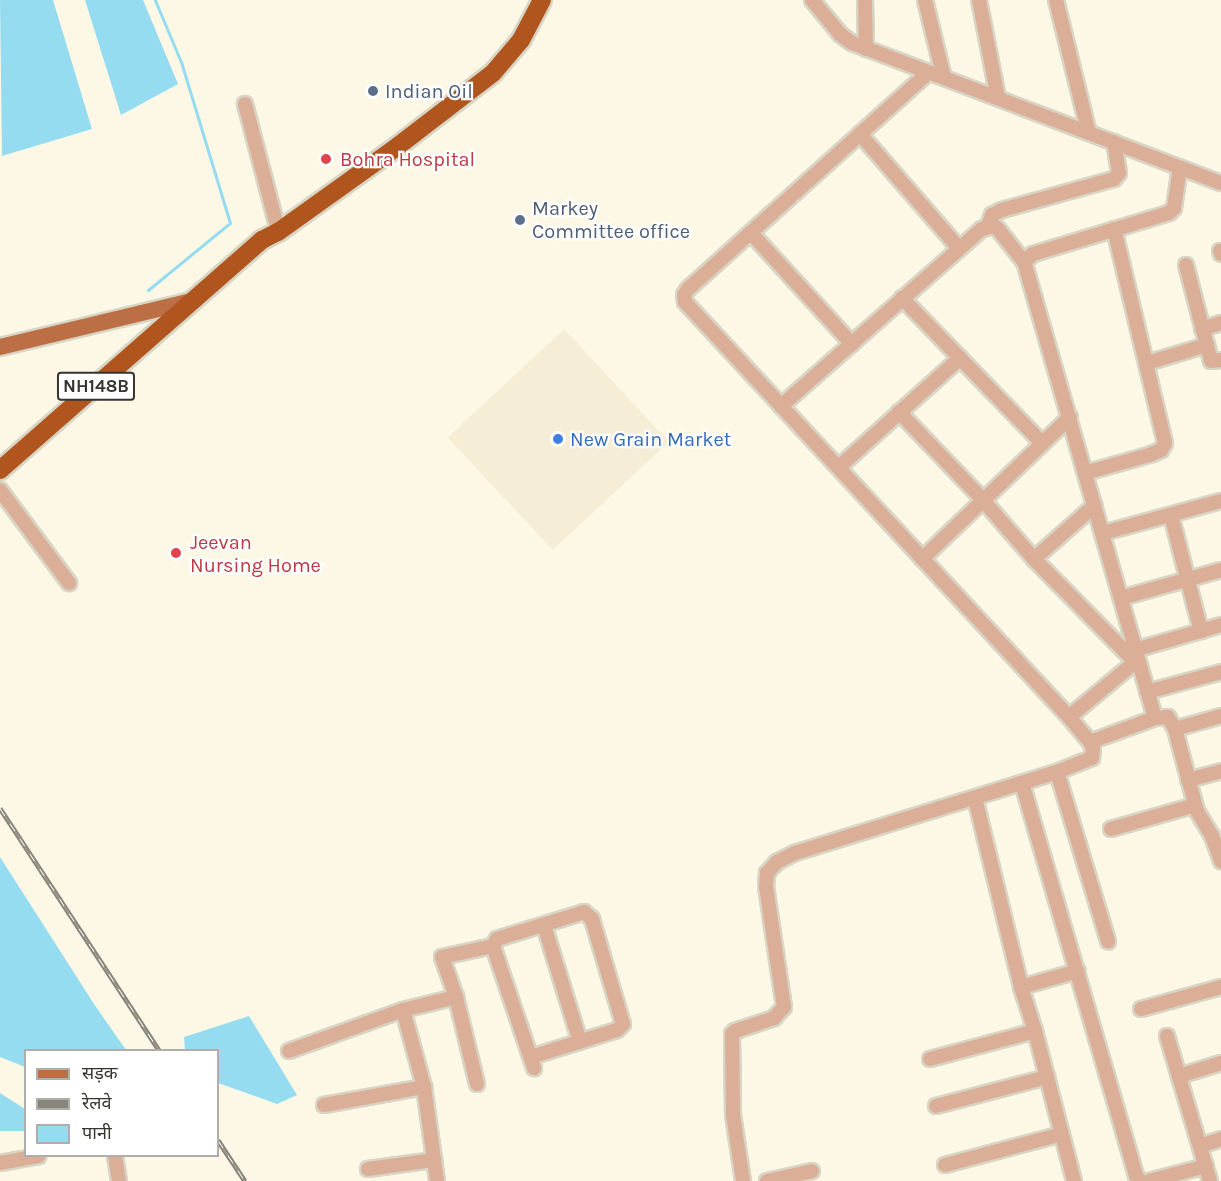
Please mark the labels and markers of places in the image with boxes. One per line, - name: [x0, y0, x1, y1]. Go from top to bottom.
- place label: Indian Oil: [385, 79, 473, 103]
- marker: Indian Oil: [366, 84, 380, 98]
- place label: Bohra Hospital: [340, 147, 475, 171]
- marker: Bohra Hospital: [317, 150, 335, 168]
- place label: Markey Committee office: [532, 196, 690, 243]
- marker: Markey Committee office: [513, 213, 527, 227]
- place label: New Grain Market: [570, 427, 731, 451]
- marker: New Grain Market: [551, 432, 565, 446]
- place label: Jeevan Nursing Home: [190, 530, 321, 577]
- marker: Jeevan Nursing Home: [167, 544, 185, 562]

